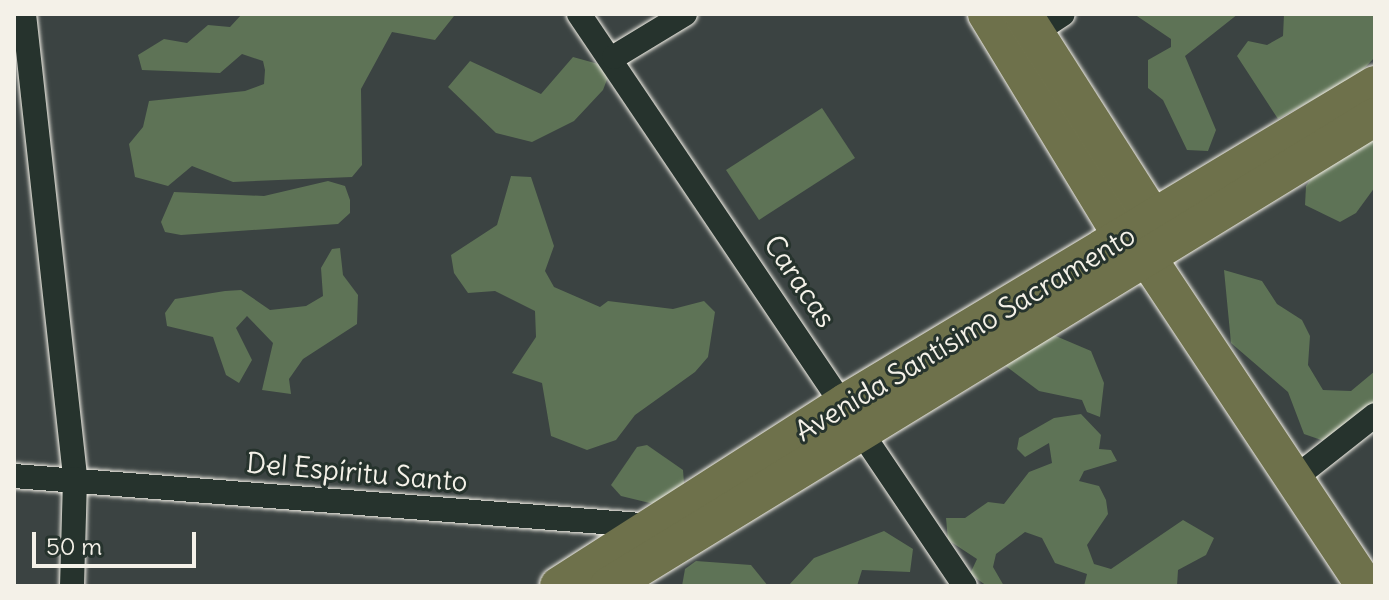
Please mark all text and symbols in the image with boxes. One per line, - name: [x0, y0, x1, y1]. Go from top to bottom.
- street label: Avenida Santísimo Sacramento: [789, 218, 1141, 448]
- street label: Caracas: [757, 229, 843, 333]
- street label: Del Espíritu Santo: [245, 446, 469, 498]
- scale bar: [36, 516, 200, 566]
- text: 50 m: [46, 531, 102, 561]

